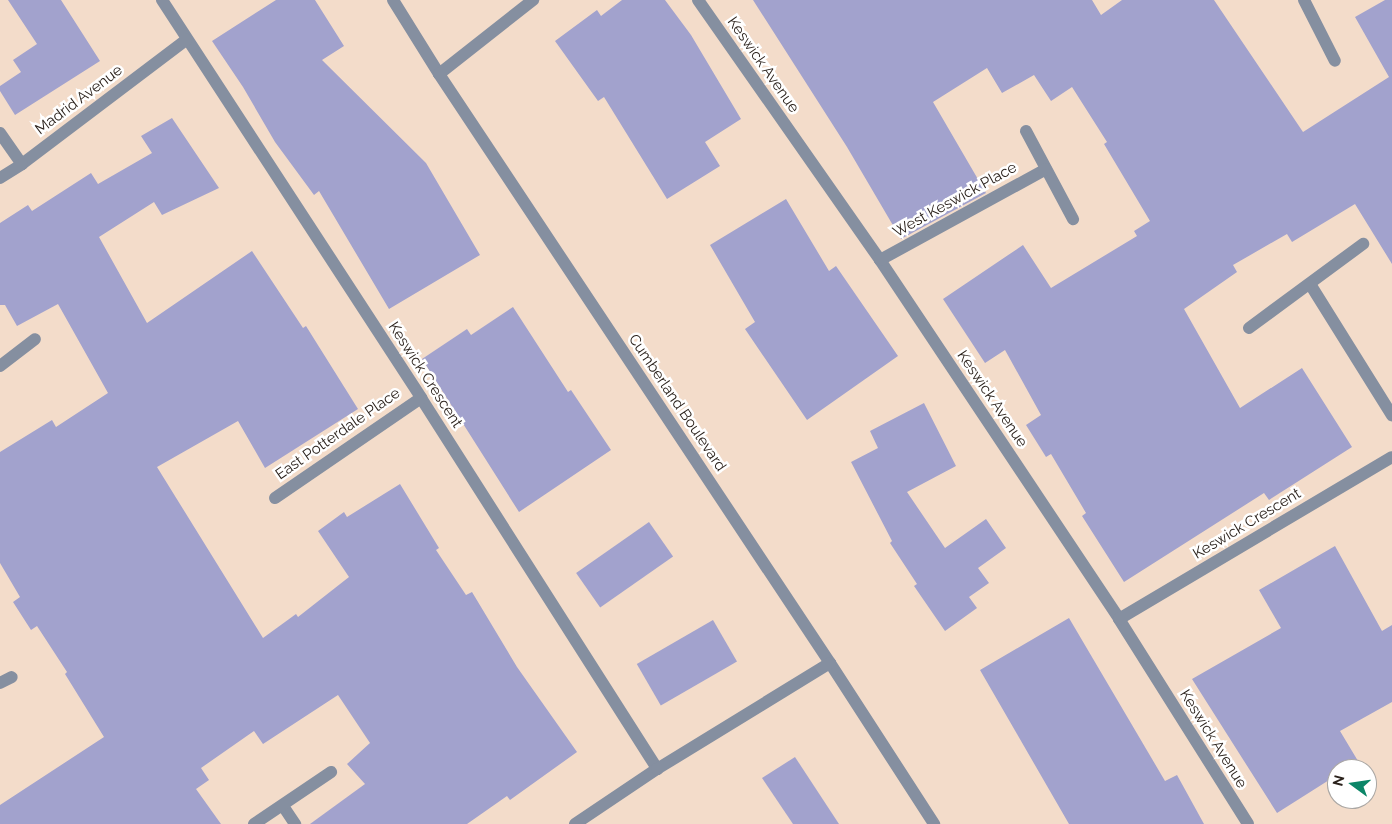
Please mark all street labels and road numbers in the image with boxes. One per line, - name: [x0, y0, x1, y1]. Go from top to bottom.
- street label: Keswick Avenue: [723, 13, 803, 117]
- street label: Madrid Avenue: [32, 61, 126, 139]
- street label: West Keswick Place: [890, 159, 1020, 241]
- street label: Keswick Crescent: [384, 319, 466, 431]
- street label: Cumberland Boulevard: [624, 331, 730, 475]
- street label: Keswick Avenue: [953, 347, 1031, 451]
- street label: East Potterdale Place: [272, 384, 404, 484]
- street label: Keswick Crescent: [1190, 485, 1304, 563]
- street label: Keswick Avenue: [1175, 686, 1251, 792]

